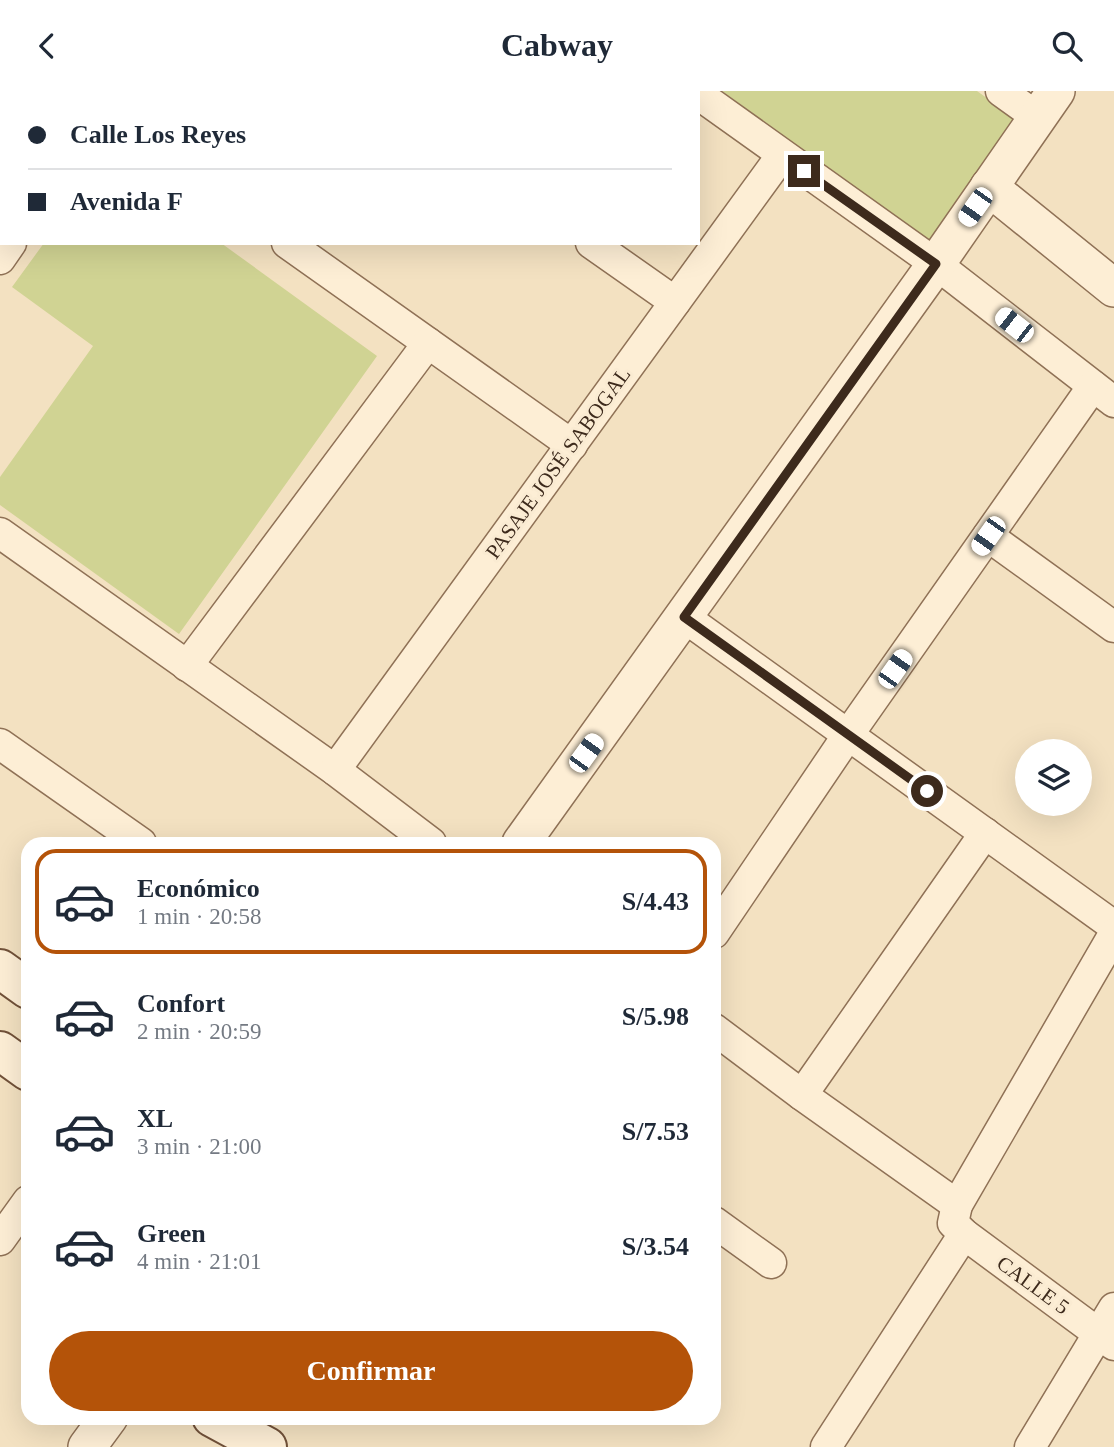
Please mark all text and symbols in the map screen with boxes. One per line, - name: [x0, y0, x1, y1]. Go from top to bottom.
- icon: back: [28, 27, 66, 65]
- text: Cabway: [501, 27, 613, 63]
- icon: search: [1048, 27, 1086, 65]
- text: Calle Los Reyes: [70, 120, 246, 149]
- route end: [788, 155, 820, 187]
- car: [955, 184, 996, 230]
- text: Avenida F: [70, 187, 183, 216]
- car: [991, 304, 1038, 346]
- street label: PASAJE JOSÉ SABOGAL: [481, 363, 635, 563]
- car: [968, 513, 1009, 559]
- car: [875, 646, 916, 692]
- car: [566, 730, 607, 776]
- map controls: [1015, 739, 1092, 816]
- button: layers: [1015, 739, 1092, 816]
- route start: [911, 775, 943, 807]
- icon: car: [53, 870, 116, 933]
- text: Económico: [137, 874, 260, 903]
- text: S/4.43: [622, 887, 689, 916]
- text: 1 min · 20:58: [137, 904, 262, 929]
- icon: car: [53, 985, 116, 1048]
- text: Confort: [137, 989, 225, 1018]
- text: S/5.98: [622, 1002, 689, 1031]
- text: 2 min · 20:59: [137, 1019, 262, 1044]
- icon: car: [53, 1100, 116, 1163]
- text: XL: [137, 1104, 173, 1133]
- text: S/7.53: [622, 1117, 689, 1146]
- text: 3 min · 21:00: [137, 1134, 262, 1159]
- icon: car: [53, 1215, 116, 1278]
- text: Green: [137, 1219, 206, 1248]
- text: S/3.54: [622, 1232, 689, 1261]
- text: 4 min · 21:01: [137, 1249, 262, 1274]
- street label: CALLE 5: [992, 1251, 1074, 1319]
- button: Confirmar: [49, 1331, 693, 1411]

